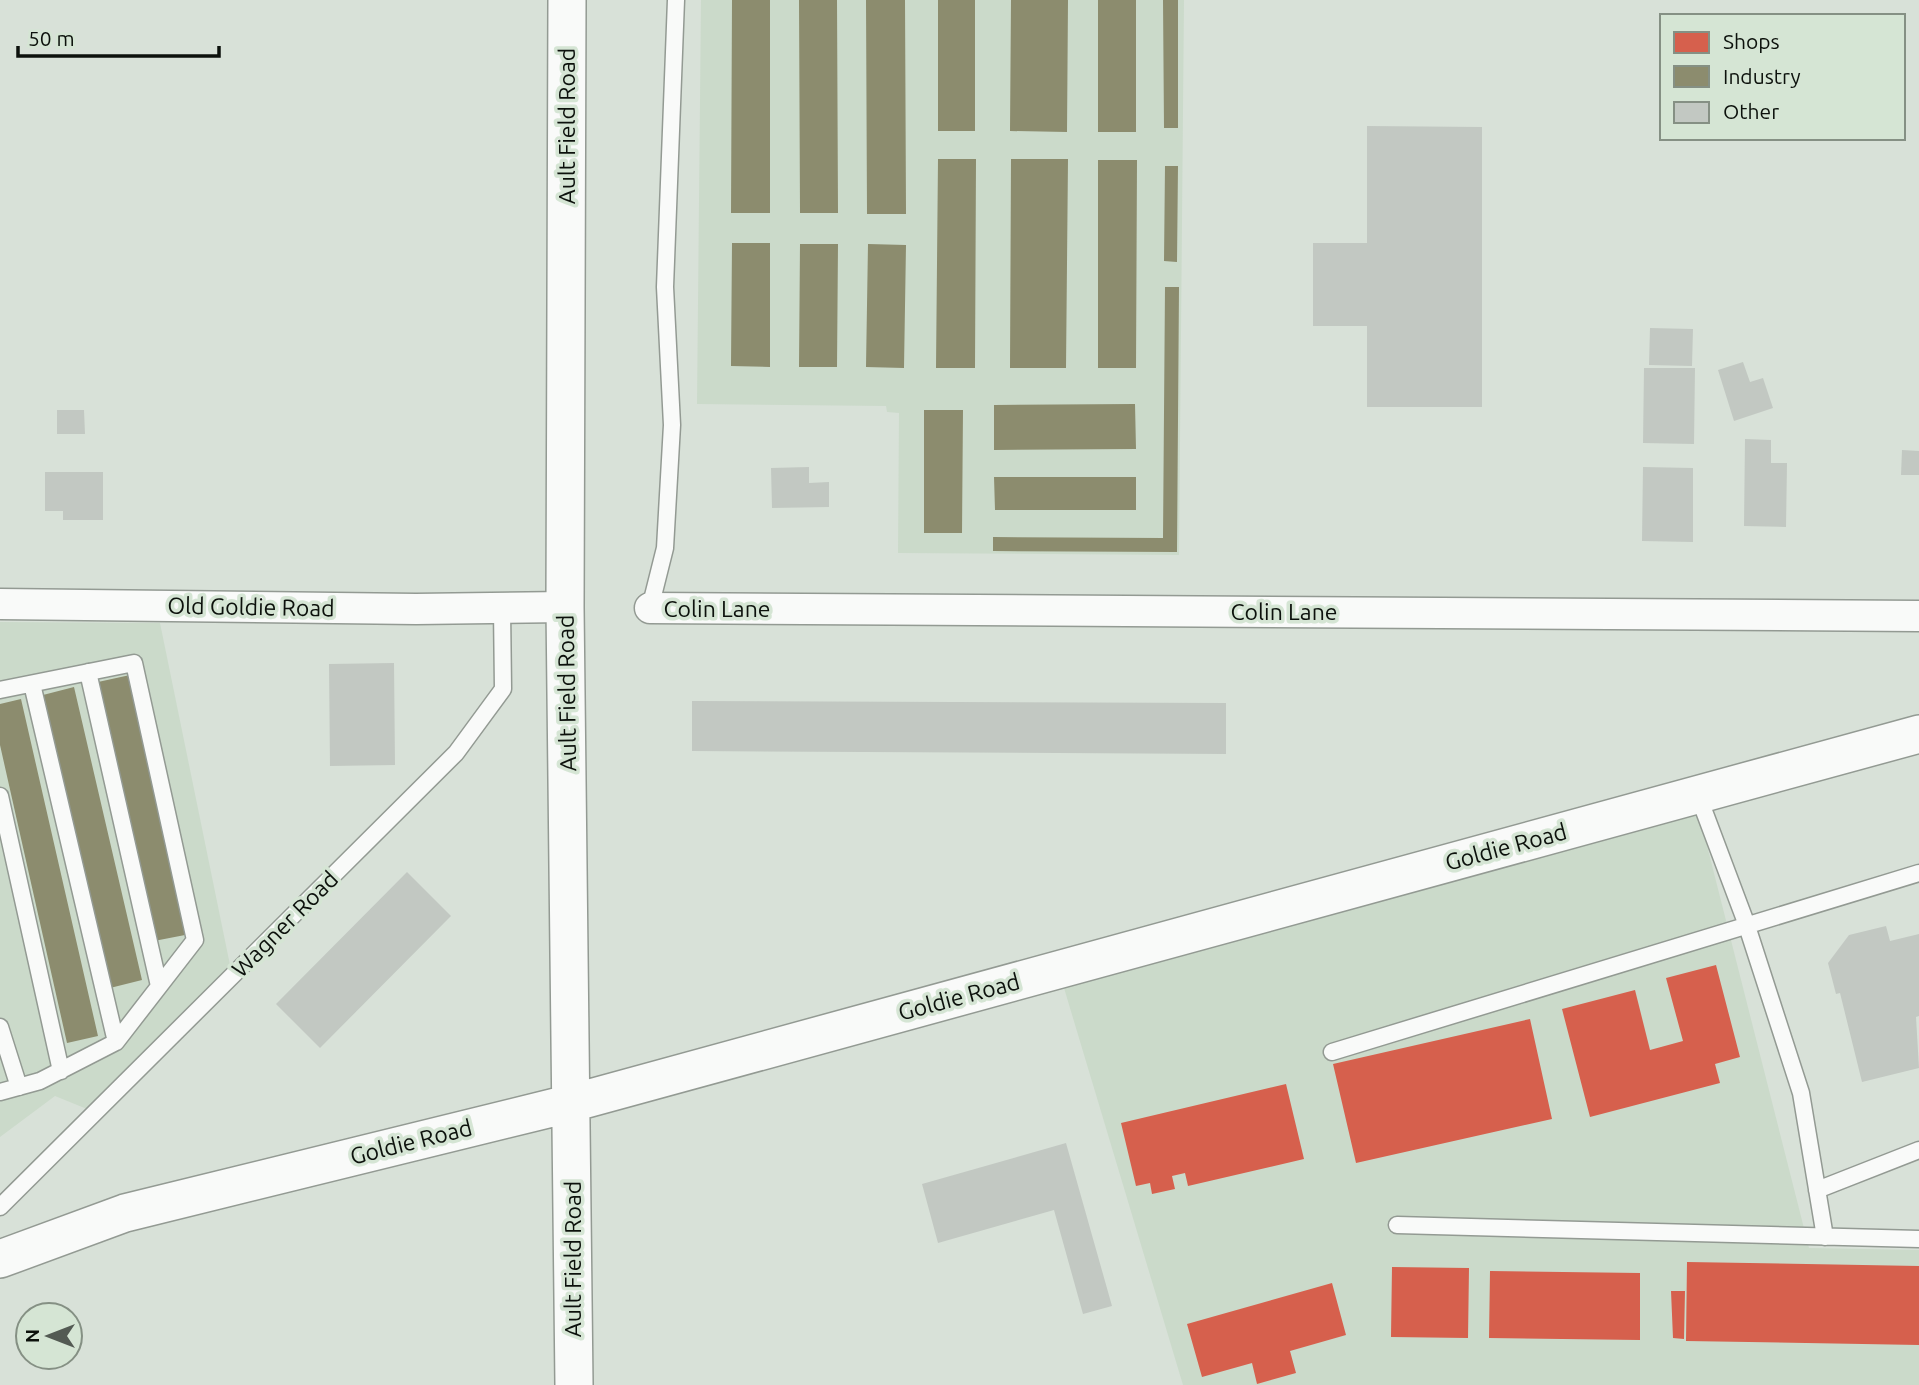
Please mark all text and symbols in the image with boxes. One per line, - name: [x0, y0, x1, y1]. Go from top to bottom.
- scale bar: [18, 14, 219, 58]
- legend: [1660, 14, 1905, 140]
- text: 50 m: [28, 26, 75, 50]
- text: Shops: [1723, 29, 1780, 53]
- street label: Ault Field Road: [554, 48, 579, 204]
- text: Industry: [1723, 64, 1801, 88]
- text: Other: [1723, 99, 1779, 123]
- street label: Old Goldie Road: [167, 593, 335, 620]
- street label: Colin Lane: [664, 596, 770, 621]
- street label: Colin Lane: [1231, 599, 1337, 624]
- street label: Ault Field Road: [553, 615, 580, 771]
- street label: Goldie Road: [1442, 818, 1569, 875]
- street label: Wagner Road: [227, 866, 343, 982]
- street label: Goldie Road: [895, 968, 1022, 1025]
- street label: Goldie Road: [347, 1114, 474, 1169]
- street label: Ault Field Road: [560, 1181, 585, 1337]
- north arrow: [14, 1301, 84, 1371]
- text: N: [21, 1329, 43, 1343]

